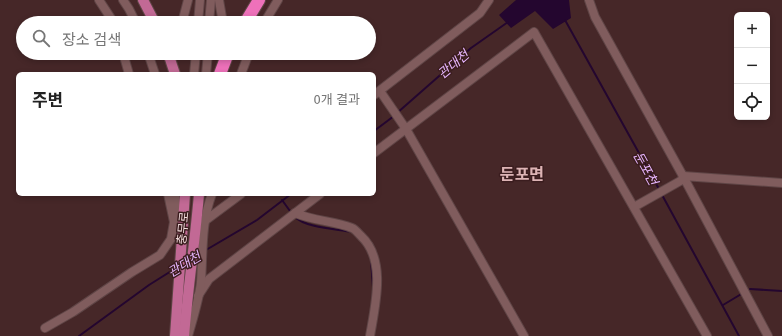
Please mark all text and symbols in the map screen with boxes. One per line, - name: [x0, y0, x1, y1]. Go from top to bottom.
- map controls: [734, 12, 770, 120]
- button: +: [734, 12, 770, 48]
- search box: [16, 16, 376, 60]
- icon: search: [30, 27, 52, 49]
- text: 장소 검색: [62, 31, 121, 49]
- water label: 관대천: [435, 46, 473, 82]
- button: −: [734, 48, 770, 84]
- button: locate: [734, 84, 770, 120]
- text: 주변: [32, 90, 63, 111]
- text: 0개 결과: [313, 92, 360, 107]
- water label: 둔포천: [630, 149, 661, 188]
- district label: 둔포면: [500, 165, 544, 184]
- street label: 충무로: [174, 211, 192, 245]
- water label: 관대천: [165, 248, 204, 280]

